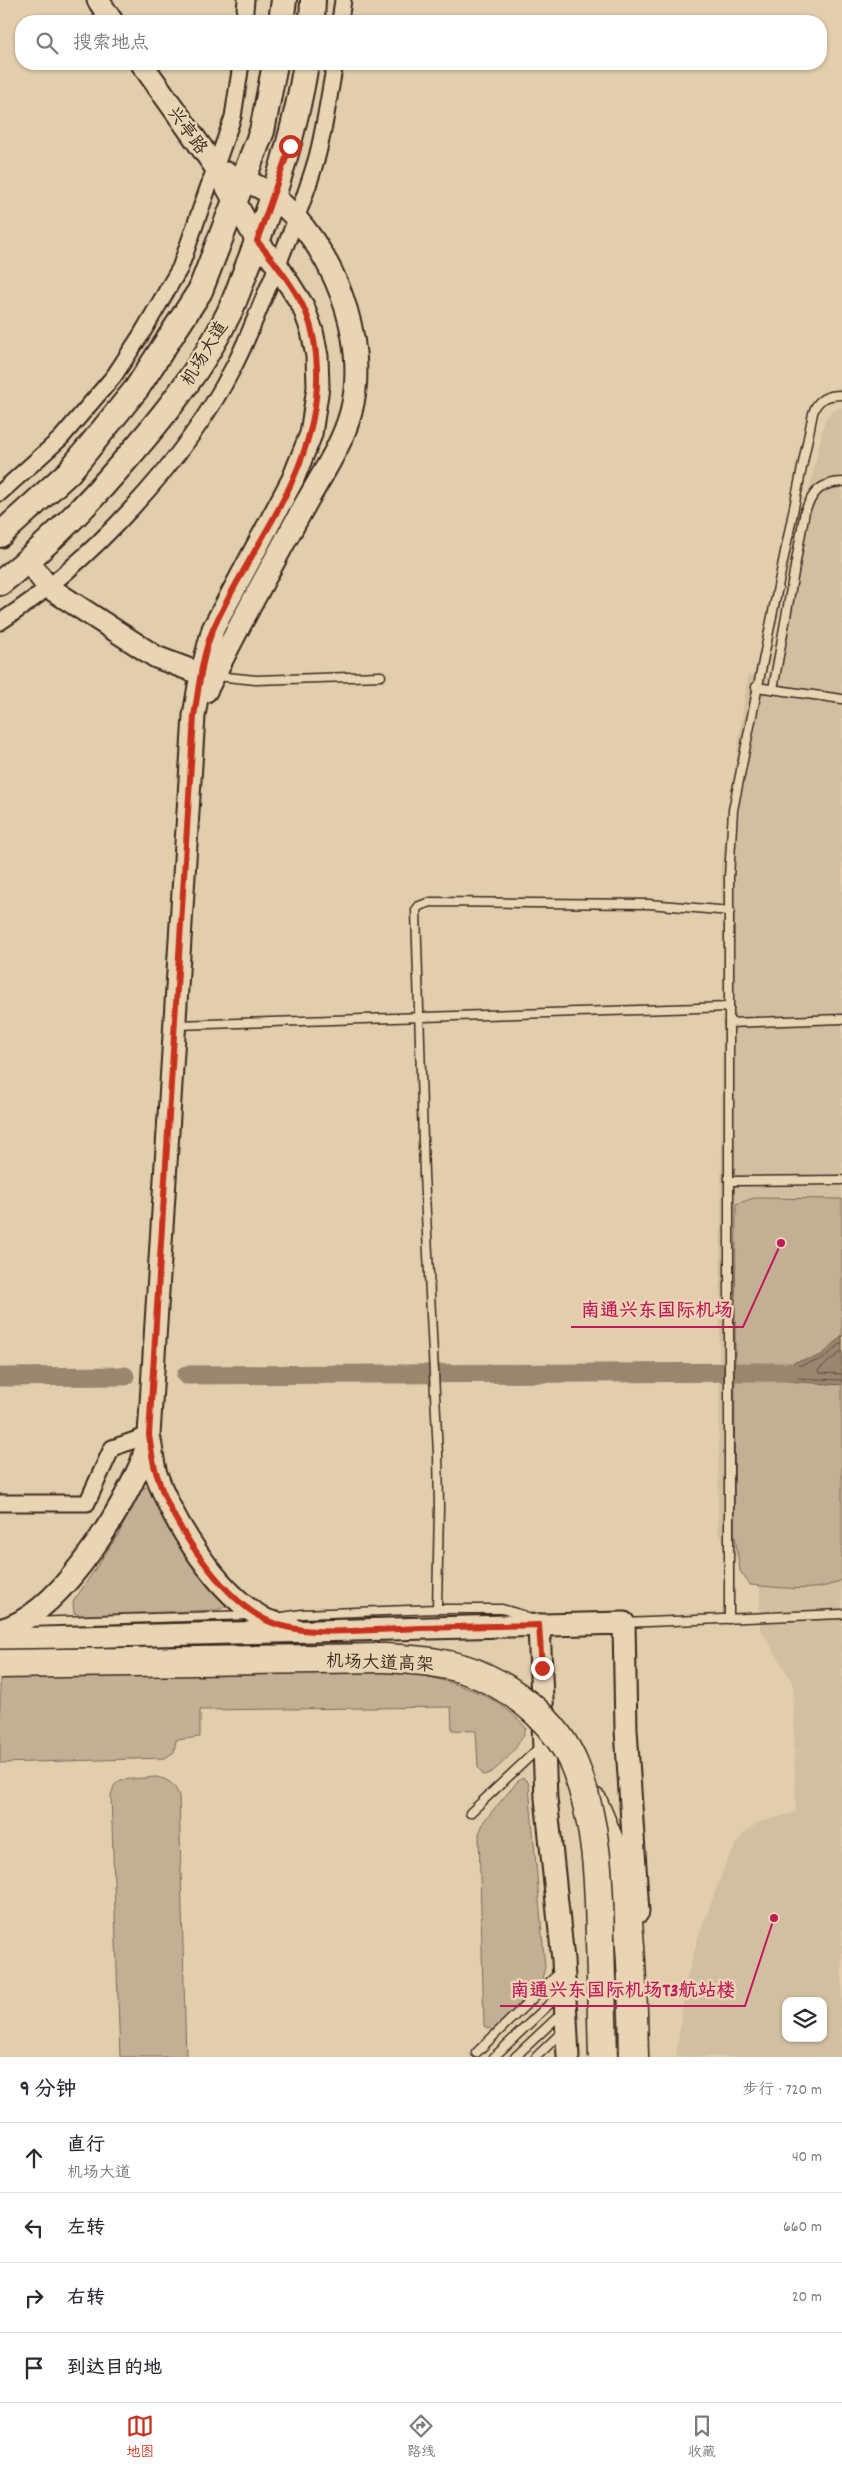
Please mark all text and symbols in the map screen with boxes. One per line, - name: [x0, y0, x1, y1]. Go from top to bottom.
- search box: [15, 15, 827, 70]
- icon: search: [33, 29, 61, 57]
- text: 搜索地点: [73, 31, 149, 58]
- street label: 兴亭路: [160, 102, 212, 161]
- route start: [279, 135, 302, 158]
- street label: 机场大道: [177, 317, 235, 392]
- callout: 南通兴东国际机场: [571, 1293, 743, 1327]
- text: 南通兴东国际机场: [581, 1299, 733, 1326]
- street label: 机场大道高架: [326, 1650, 434, 1679]
- route end: [531, 1657, 554, 1680]
- callout: 南通兴东国际机场T3航站楼: [500, 1972, 745, 2006]
- text: 南通兴东国际机场T3航站楼: [510, 1979, 736, 2006]
- map controls: [782, 1997, 827, 2042]
- button: layers: [782, 1997, 827, 2042]
- text: 9 分钟: [20, 2076, 76, 2106]
- text: 步行 · 720 m: [743, 2079, 822, 2102]
- text: 直行: [67, 2133, 105, 2160]
- icon: ahead: [20, 2144, 48, 2172]
- text: 40 m: [792, 2146, 822, 2169]
- text: 机场大道: [67, 2162, 131, 2185]
- icon: left: [20, 2214, 48, 2242]
- text: 左转: [67, 2216, 105, 2243]
- text: 660 m: [783, 2216, 822, 2239]
- icon: right: [20, 2284, 48, 2312]
- text: 右转: [67, 2286, 105, 2313]
- text: 20 m: [792, 2286, 822, 2309]
- icon: arrive: [20, 2354, 48, 2382]
- text: 到达目的地: [67, 2356, 162, 2383]
- tab: 地图: [126, 2412, 154, 2463]
- tab: 路线: [407, 2412, 435, 2463]
- tab: 收藏: [688, 2412, 716, 2463]

